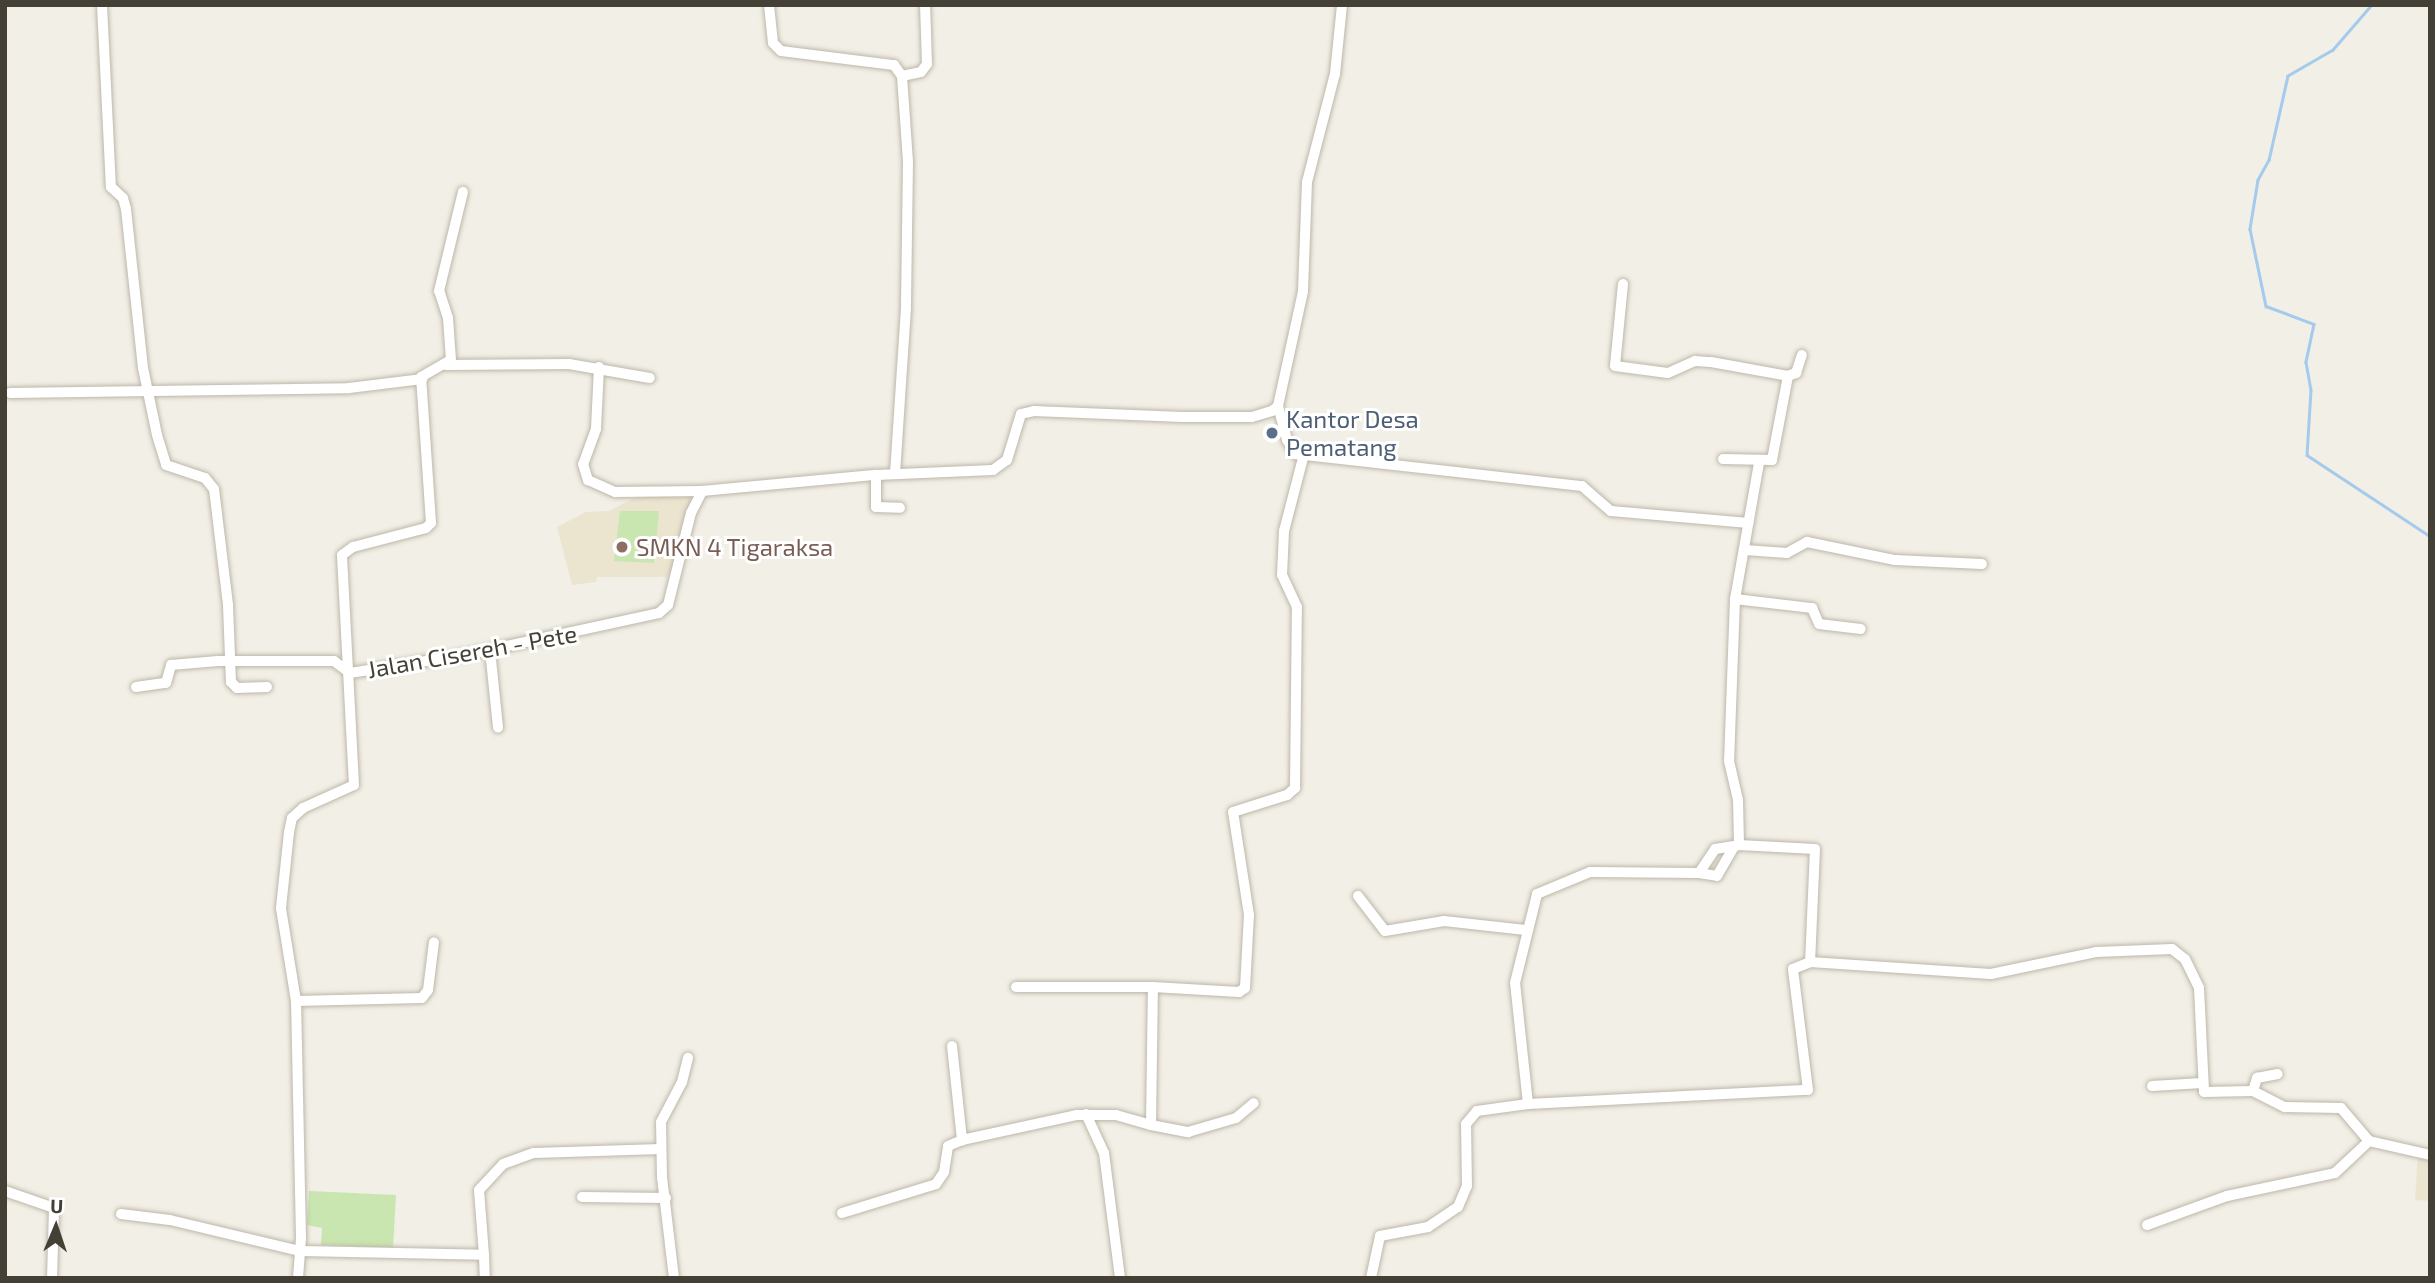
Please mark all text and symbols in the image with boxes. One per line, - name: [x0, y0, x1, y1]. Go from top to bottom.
- place label: Kantor Desa Pematang: [1286, 405, 1419, 461]
- marker: Kantor Desa Pematang: [1264, 425, 1280, 441]
- place label: SMKN 4 Tigaraksa: [636, 533, 834, 561]
- marker: SMKN 4 Tigaraksa: [614, 539, 630, 555]
- street label: Jalan Cisereh - Pete: [365, 618, 579, 684]
- north arrow: [21, 1192, 91, 1262]
- text: U: [50, 1194, 64, 1217]

